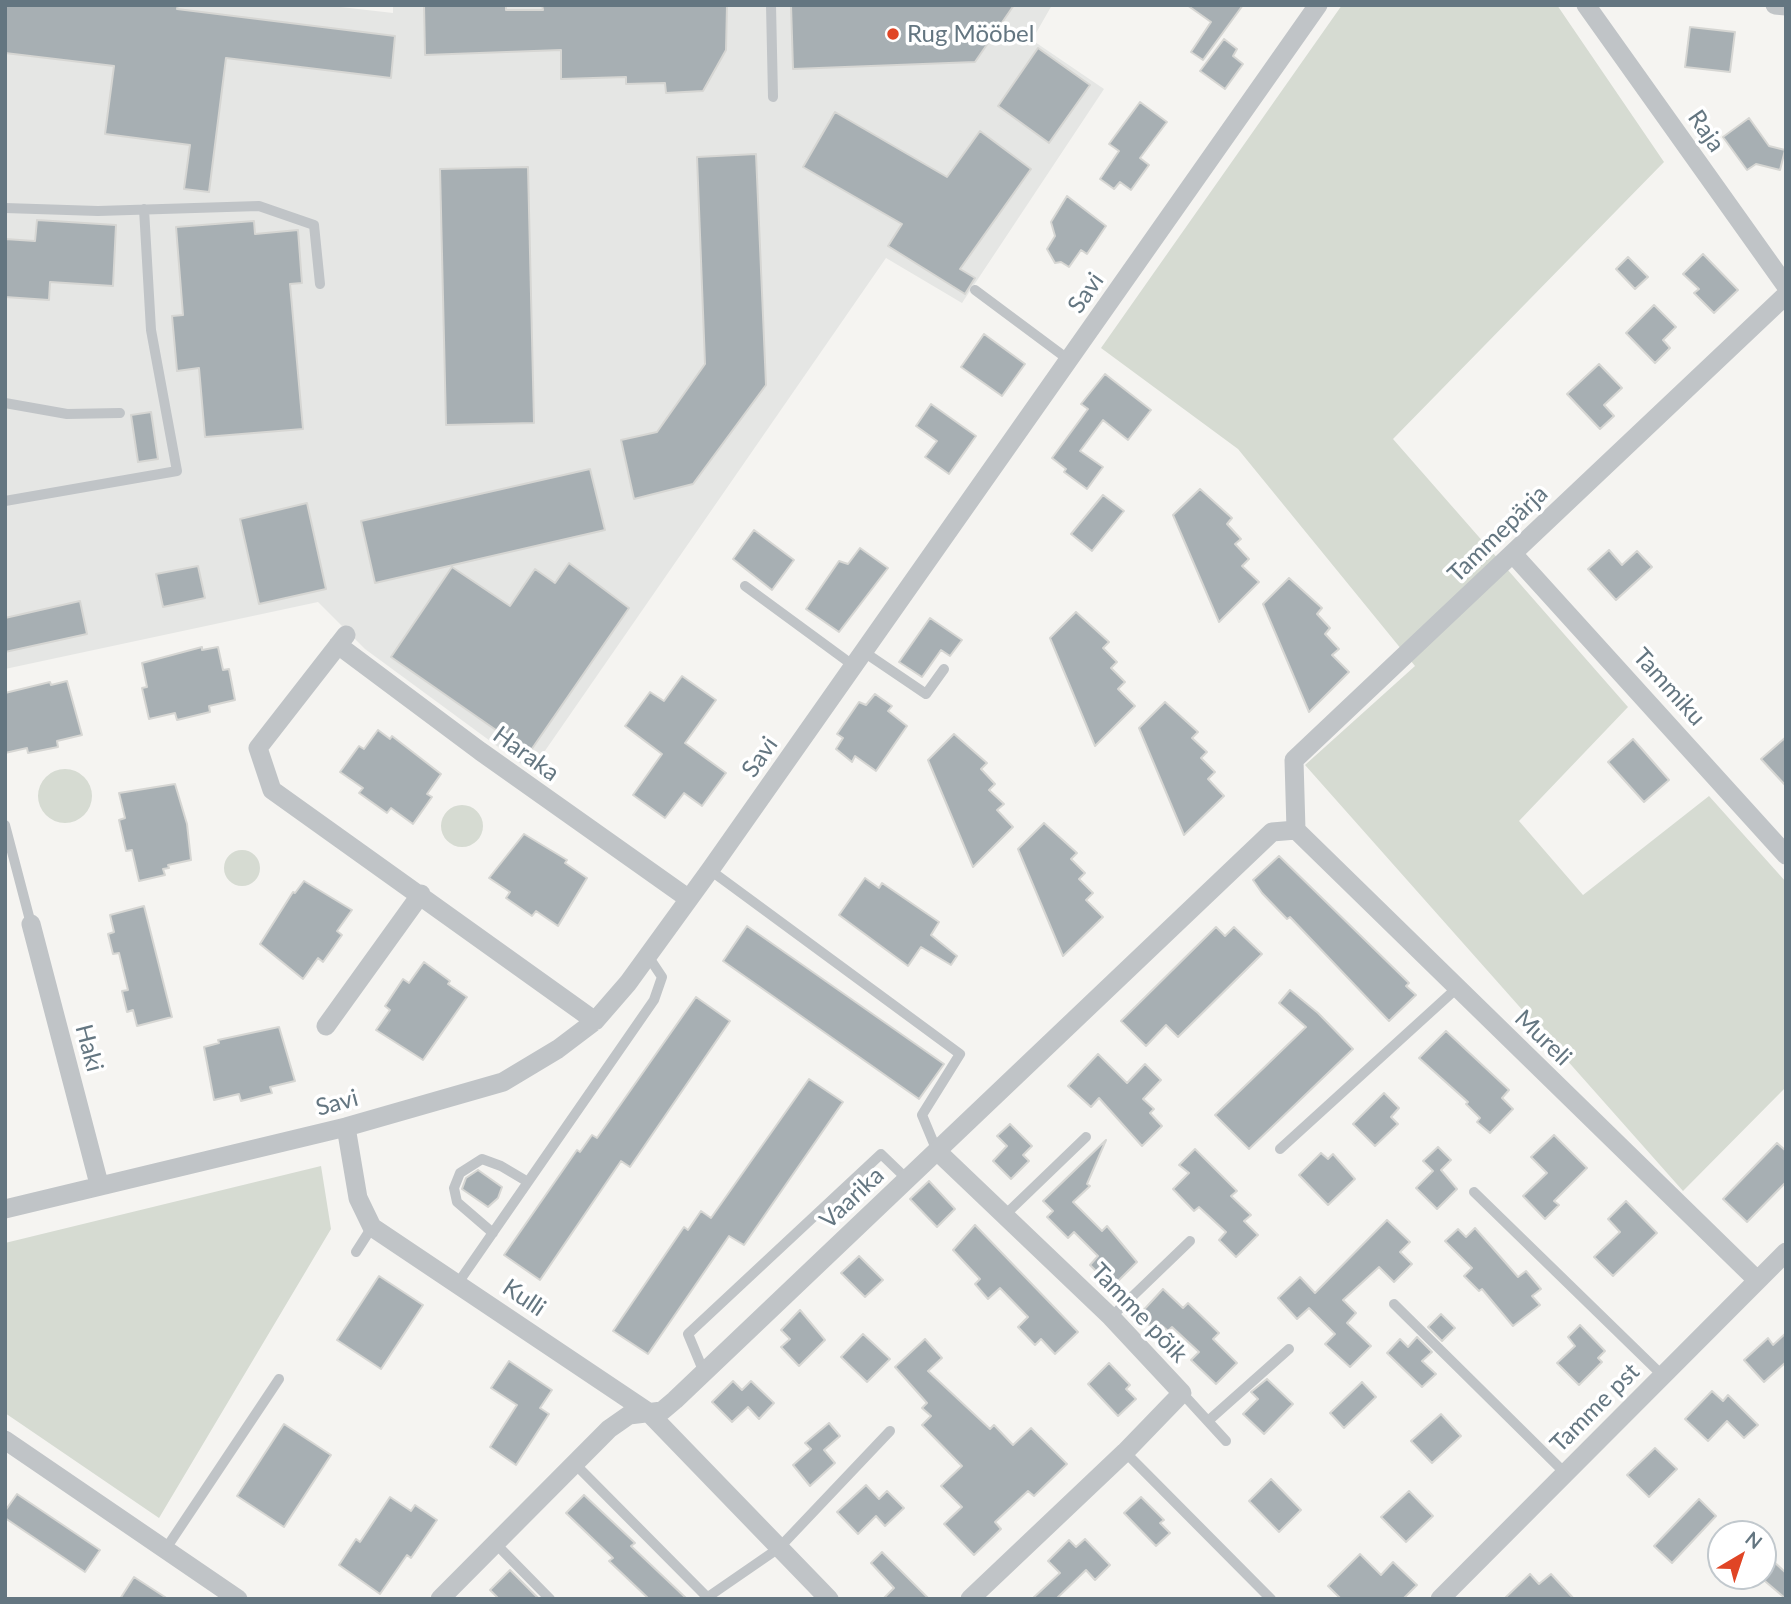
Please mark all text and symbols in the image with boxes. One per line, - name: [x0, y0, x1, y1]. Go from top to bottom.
- place label: Rug Mööbel: [907, 20, 1034, 48]
- marker: Rug Mööbel: [885, 26, 901, 42]
- street label: Raja: [1681, 105, 1731, 157]
- street label: Savi: [1062, 267, 1110, 319]
- street label: Tammepärja: [1442, 479, 1554, 589]
- street label: Tammiku: [1627, 642, 1711, 732]
- street label: Haraka: [487, 720, 565, 788]
- street label: Savi: [736, 731, 784, 783]
- street label: Mureli: [1509, 1004, 1577, 1072]
- street label: Haki: [69, 1021, 109, 1075]
- street label: Savi: [313, 1084, 361, 1122]
- street label: Vaarika: [814, 1161, 890, 1235]
- street label: Tamme põik: [1085, 1257, 1193, 1369]
- street label: Kulli: [497, 1273, 551, 1323]
- street label: Tamme pst: [1544, 1357, 1646, 1459]
- north arrow: [1707, 1520, 1777, 1590]
- text: N: [1741, 1526, 1767, 1553]

